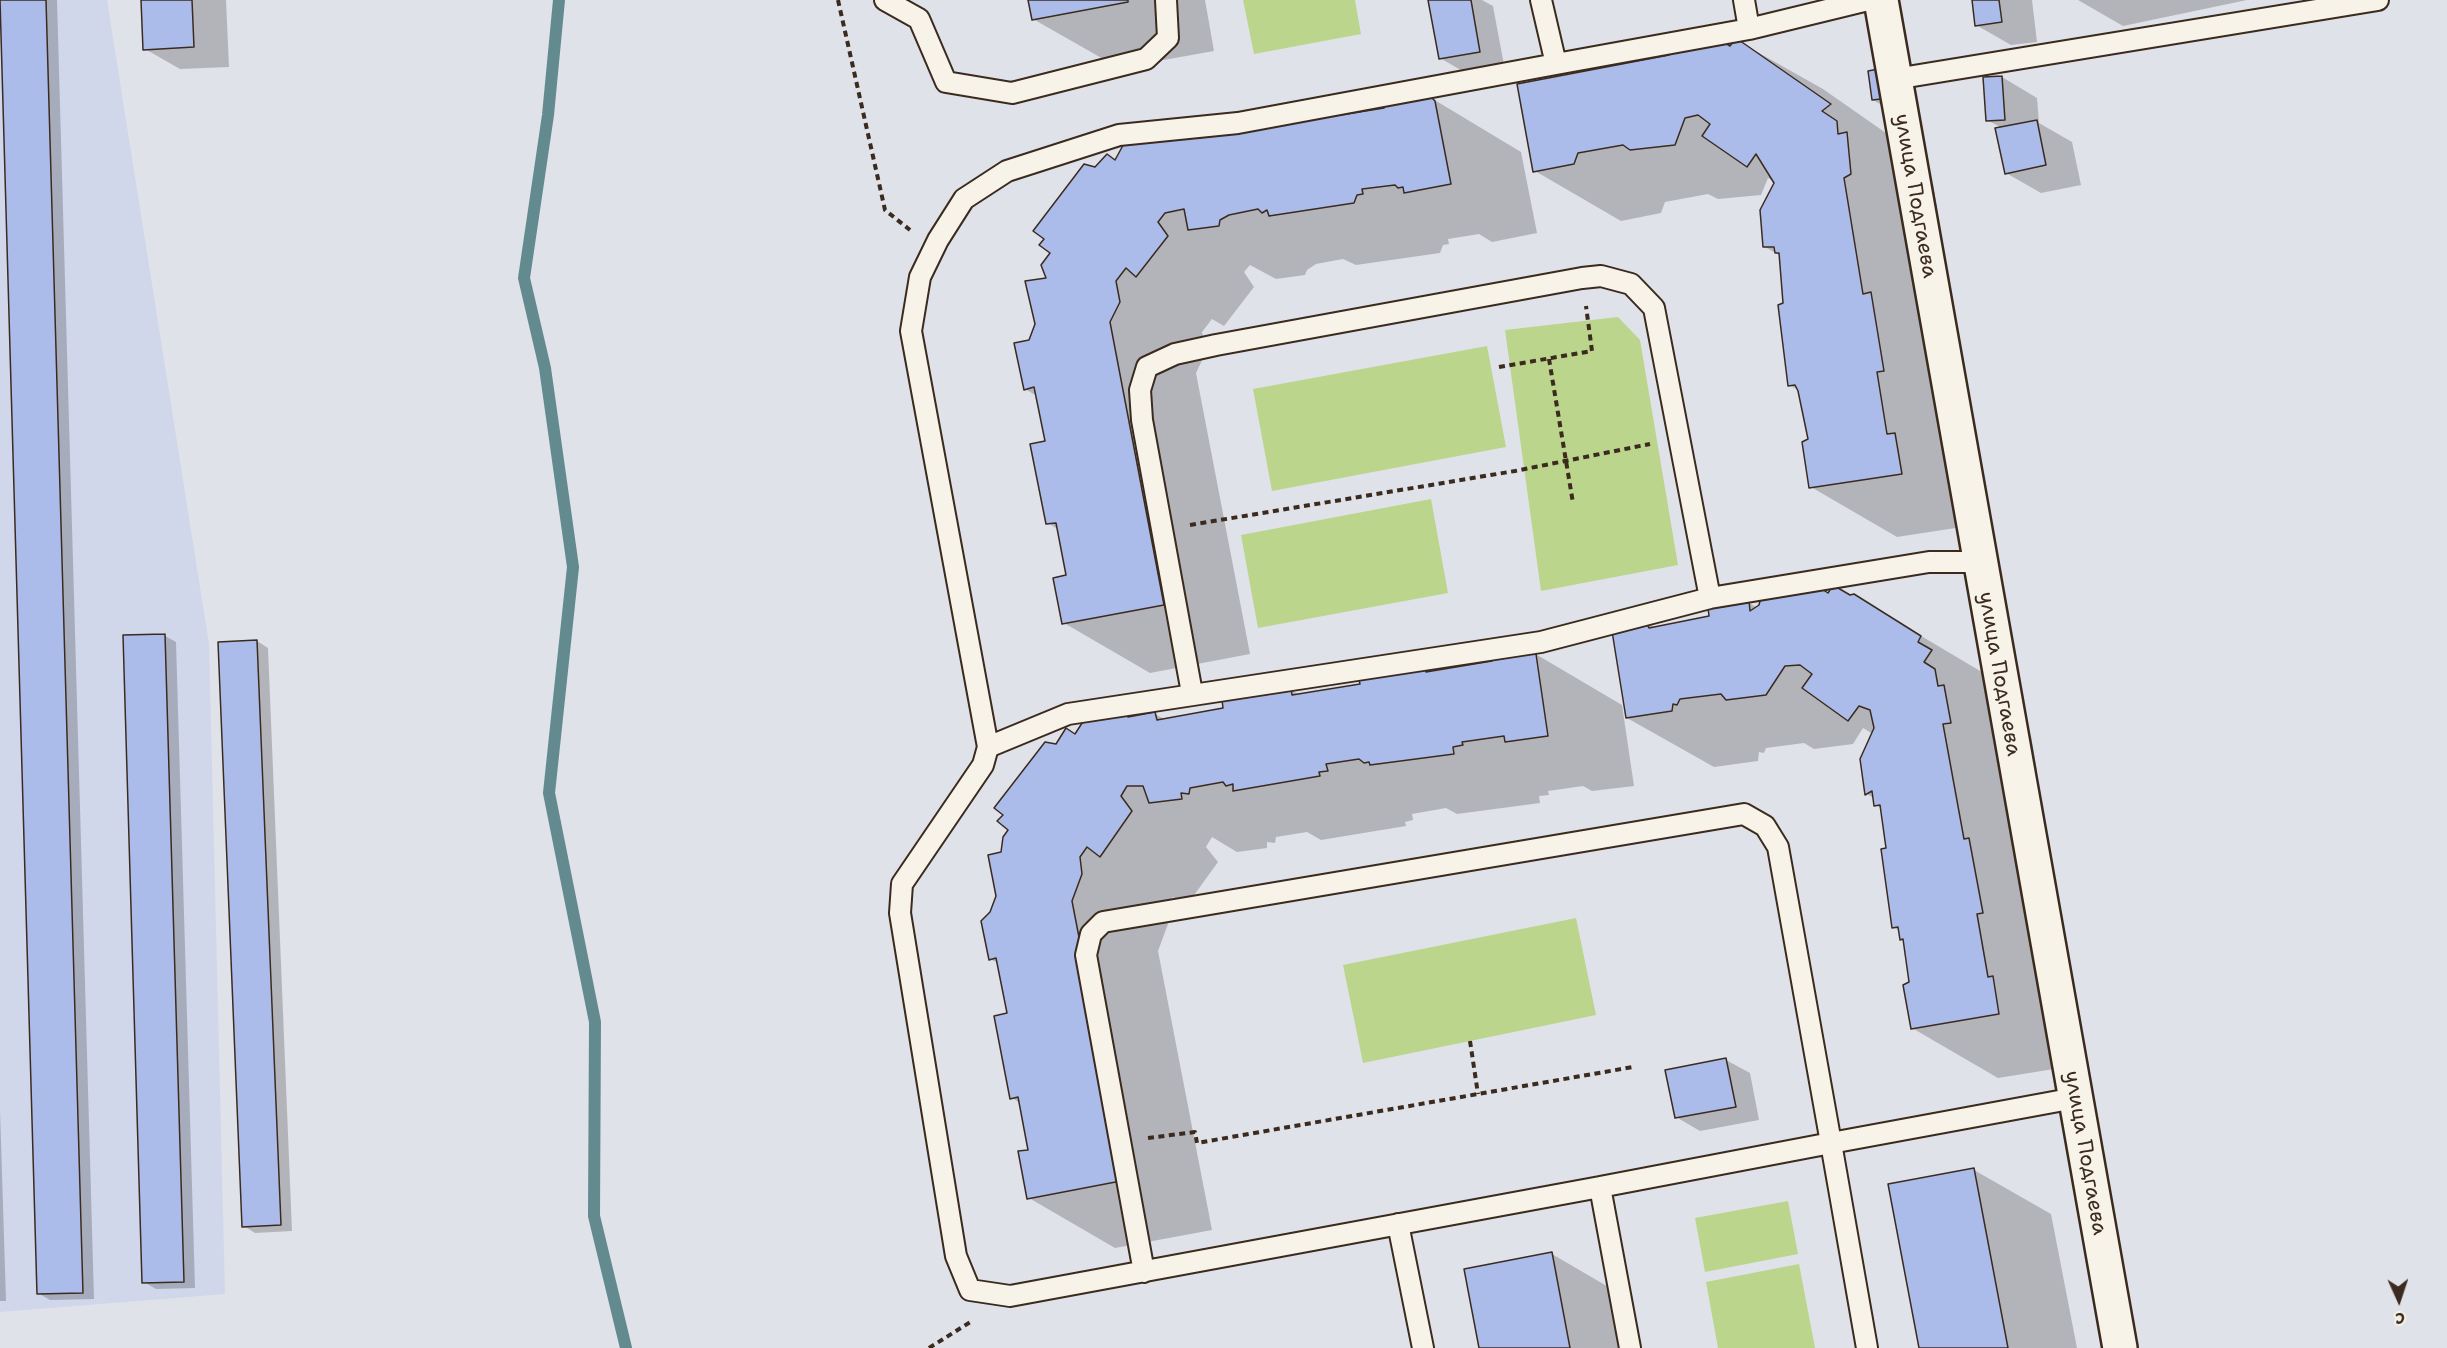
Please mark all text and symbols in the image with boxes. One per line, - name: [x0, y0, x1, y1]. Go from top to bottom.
- street label: улица Подгаева: [1888, 112, 1942, 280]
- street label: улица Подгаева: [1972, 590, 2026, 758]
- street label: улица Подгаева: [2058, 1069, 2112, 1237]
- north arrow: [2369, 1270, 2429, 1330]
- text: С: [2395, 1308, 2405, 1329]

